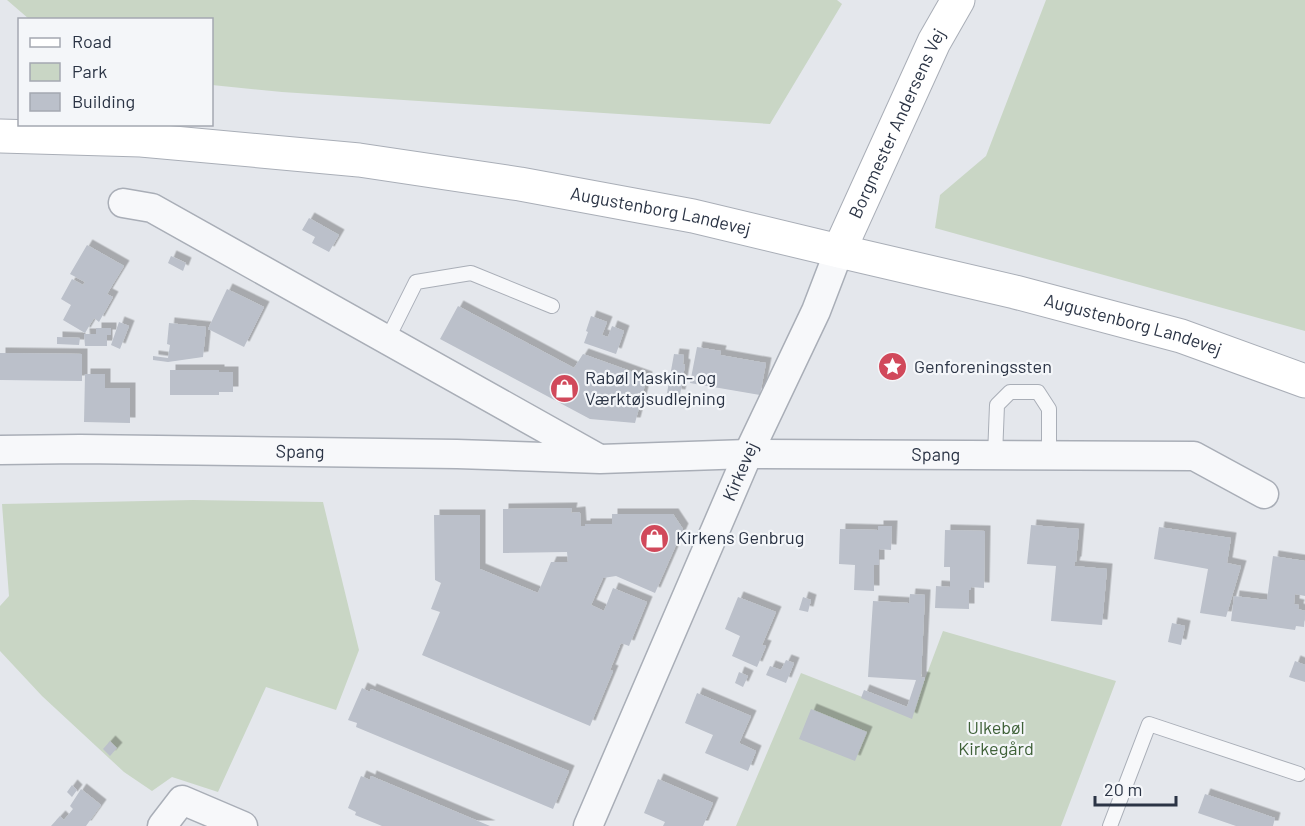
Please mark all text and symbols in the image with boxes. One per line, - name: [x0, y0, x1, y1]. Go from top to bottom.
- legend: [18, 18, 213, 126]
- street label: Borgmester Andersens Vej: [843, 24, 949, 222]
- text: Road: [72, 30, 112, 52]
- text: Park: [72, 60, 107, 82]
- text: Building: [72, 90, 135, 112]
- street label: Augustenborg Landevej: [569, 182, 753, 240]
- street label: Augustenborg Landevej: [1042, 288, 1225, 360]
- place icon: Genforeningssten: [877, 351, 909, 383]
- place label: Genforeningssten: [914, 355, 1052, 377]
- place label: Rabøl Maskin- og Værktøjsudlejning: [585, 366, 725, 409]
- shop icon: Rabøl Maskin- og Værktøjsudlejning: [548, 372, 580, 404]
- street label: Kirkevej: [717, 438, 762, 504]
- street label: Spang: [275, 440, 325, 462]
- street label: Spang: [911, 443, 960, 465]
- shop icon: Kirkens Genbrug: [639, 522, 671, 554]
- place label: Kirkens Genbrug: [676, 526, 804, 548]
- park label: Ulkebøl Kirkegård: [958, 716, 1034, 759]
- scale bar: [1095, 769, 1176, 807]
- text: 20 m: [1104, 778, 1142, 800]

